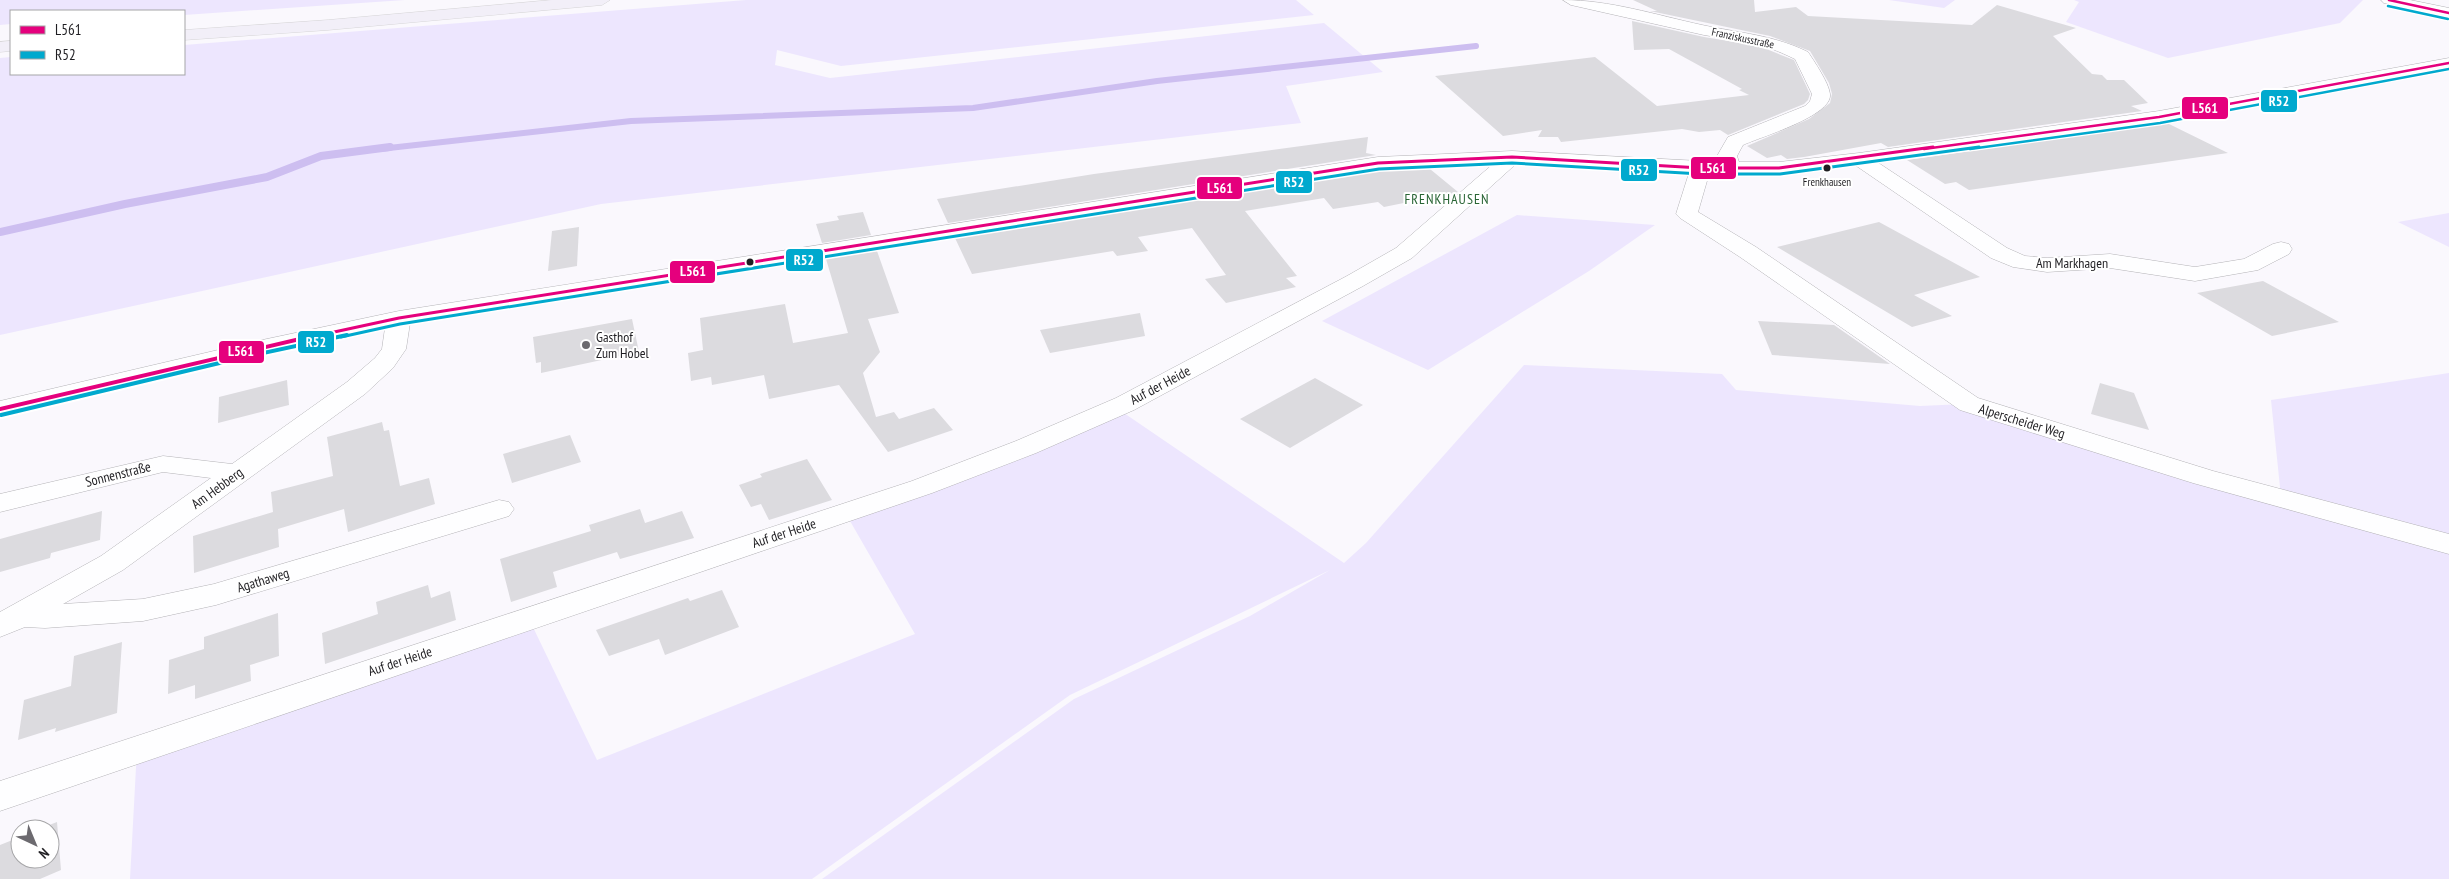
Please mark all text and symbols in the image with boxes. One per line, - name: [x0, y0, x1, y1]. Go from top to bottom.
- legend: [10, 10, 185, 75]
- text: L561: [55, 20, 81, 39]
- street label: Franziskusstraße: [1710, 25, 1776, 52]
- text: R52: [55, 45, 76, 64]
- line badge: R52: [2260, 89, 2298, 113]
- text: R52: [2269, 92, 2289, 110]
- line badge: L561: [2181, 96, 2229, 120]
- text: L561: [2192, 99, 2218, 117]
- line badge: L561: [1690, 156, 1737, 180]
- line badge: R52: [1620, 158, 1658, 182]
- text: L561: [1700, 159, 1726, 177]
- text: R52: [1629, 161, 1649, 179]
- marker: Frenkhausen: [1822, 163, 1832, 173]
- line badge: R52: [1275, 170, 1313, 194]
- text: R52: [1284, 173, 1304, 191]
- place label: Frenkhausen: [1803, 175, 1851, 189]
- line badge: L561: [1196, 176, 1243, 200]
- text: L561: [1207, 179, 1233, 197]
- district label: FRENKHAUSEN: [1405, 190, 1489, 208]
- line badge: R52: [785, 248, 824, 272]
- text: R52: [794, 251, 814, 269]
- street label: Am Markhagen: [2036, 254, 2108, 272]
- unlabelled marker: [745, 257, 755, 267]
- line badge: L561: [669, 260, 716, 284]
- text: L561: [680, 262, 706, 280]
- place label: Gasthof Zum Hobel: [596, 328, 649, 362]
- line badge: R52: [297, 330, 335, 354]
- text: R52: [306, 333, 326, 351]
- marker: Gasthof Zum Hobel: [580, 339, 592, 351]
- line badge: L561: [218, 340, 265, 364]
- text: L561: [228, 342, 254, 360]
- street label: Auf der Heide: [1127, 361, 1194, 408]
- street label: Alperscheider Weg: [1977, 399, 2067, 443]
- street label: Sonnenstraße: [83, 457, 153, 491]
- street label: Am Hebberg: [188, 463, 246, 513]
- street label: Auf der Heide: [750, 514, 818, 552]
- street label: Agathaweg: [235, 564, 291, 596]
- street label: Auf der Heide: [366, 642, 434, 680]
- north arrow: [10, 819, 60, 869]
- text: N: [35, 844, 53, 862]

